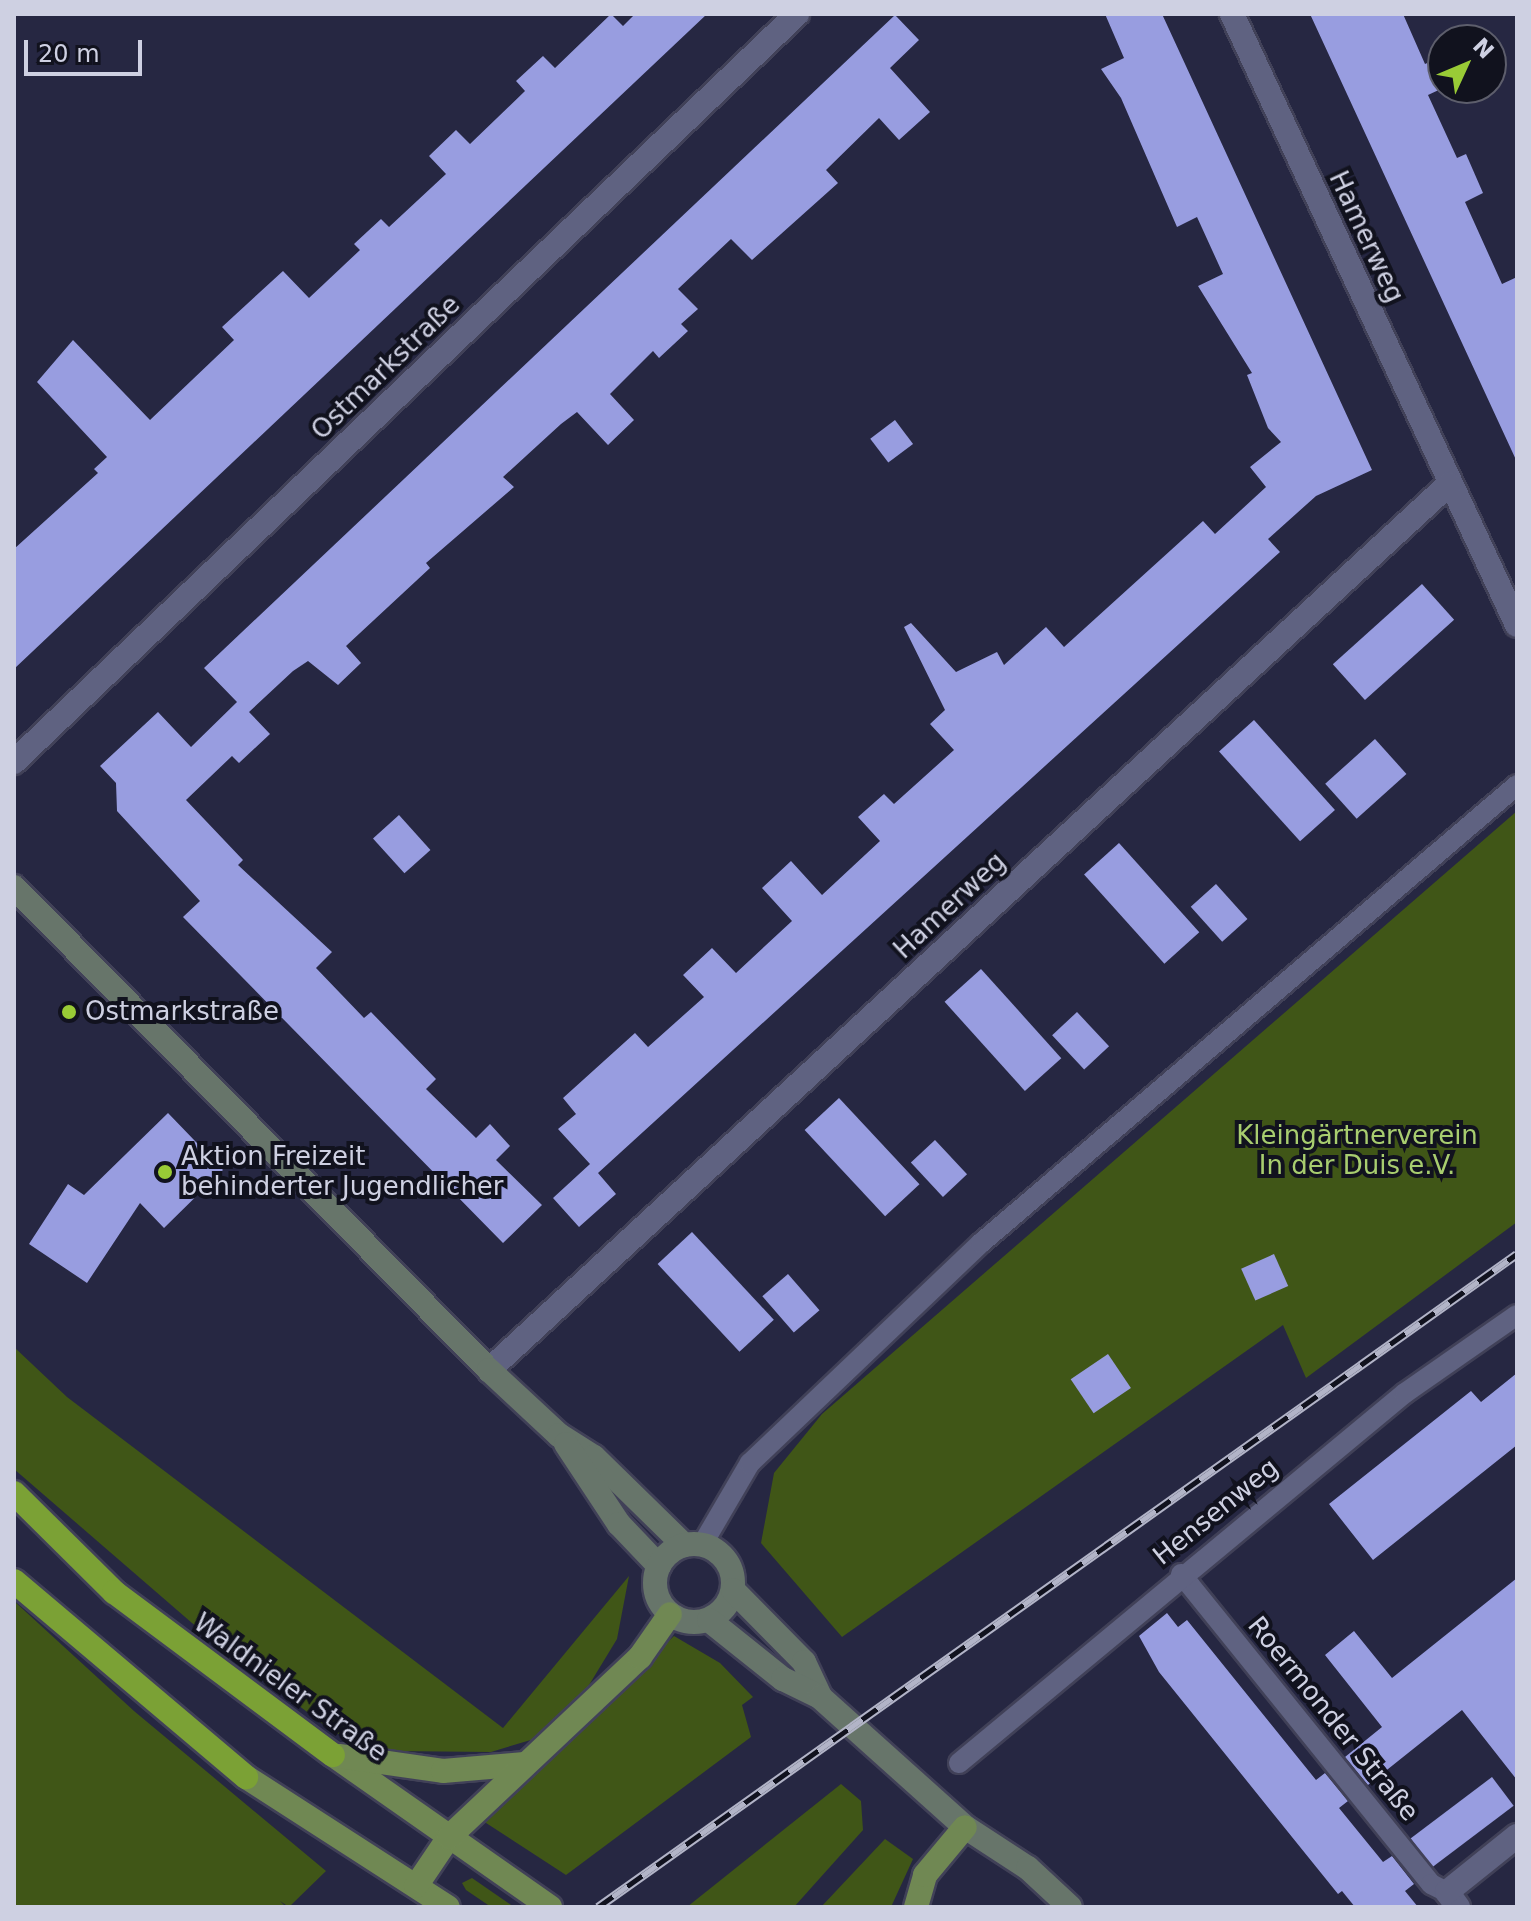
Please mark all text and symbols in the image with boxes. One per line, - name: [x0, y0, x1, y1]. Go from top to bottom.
- scale bar: [28, 24, 146, 74]
- north arrow: [1427, 24, 1507, 104]
- text: N: [1468, 33, 1499, 64]
- text: 20 m: [38, 40, 100, 68]
- street label: Hamerweg: [1322, 166, 1410, 308]
- street label: Ostmarkstraße: [305, 289, 467, 447]
- street label: Hamerweg: [888, 846, 1012, 966]
- place label: Ostmarkstraße: [85, 996, 279, 1028]
- marker: Ostmarkstraße: [60, 1003, 78, 1021]
- park label: Kleingärtnerverein In der Duis e.V.: [1236, 1120, 1478, 1182]
- place label: Aktion Freizeit behinderter Jugendlicher: [181, 1141, 504, 1202]
- marker: Aktion Freizeit behinderter Jugendlicher: [156, 1163, 174, 1181]
- street label: Hensenweg: [1147, 1452, 1285, 1572]
- street label: Waldnieler Straße: [187, 1607, 393, 1769]
- street label: Roermonder Straße: [1241, 1611, 1425, 1827]

